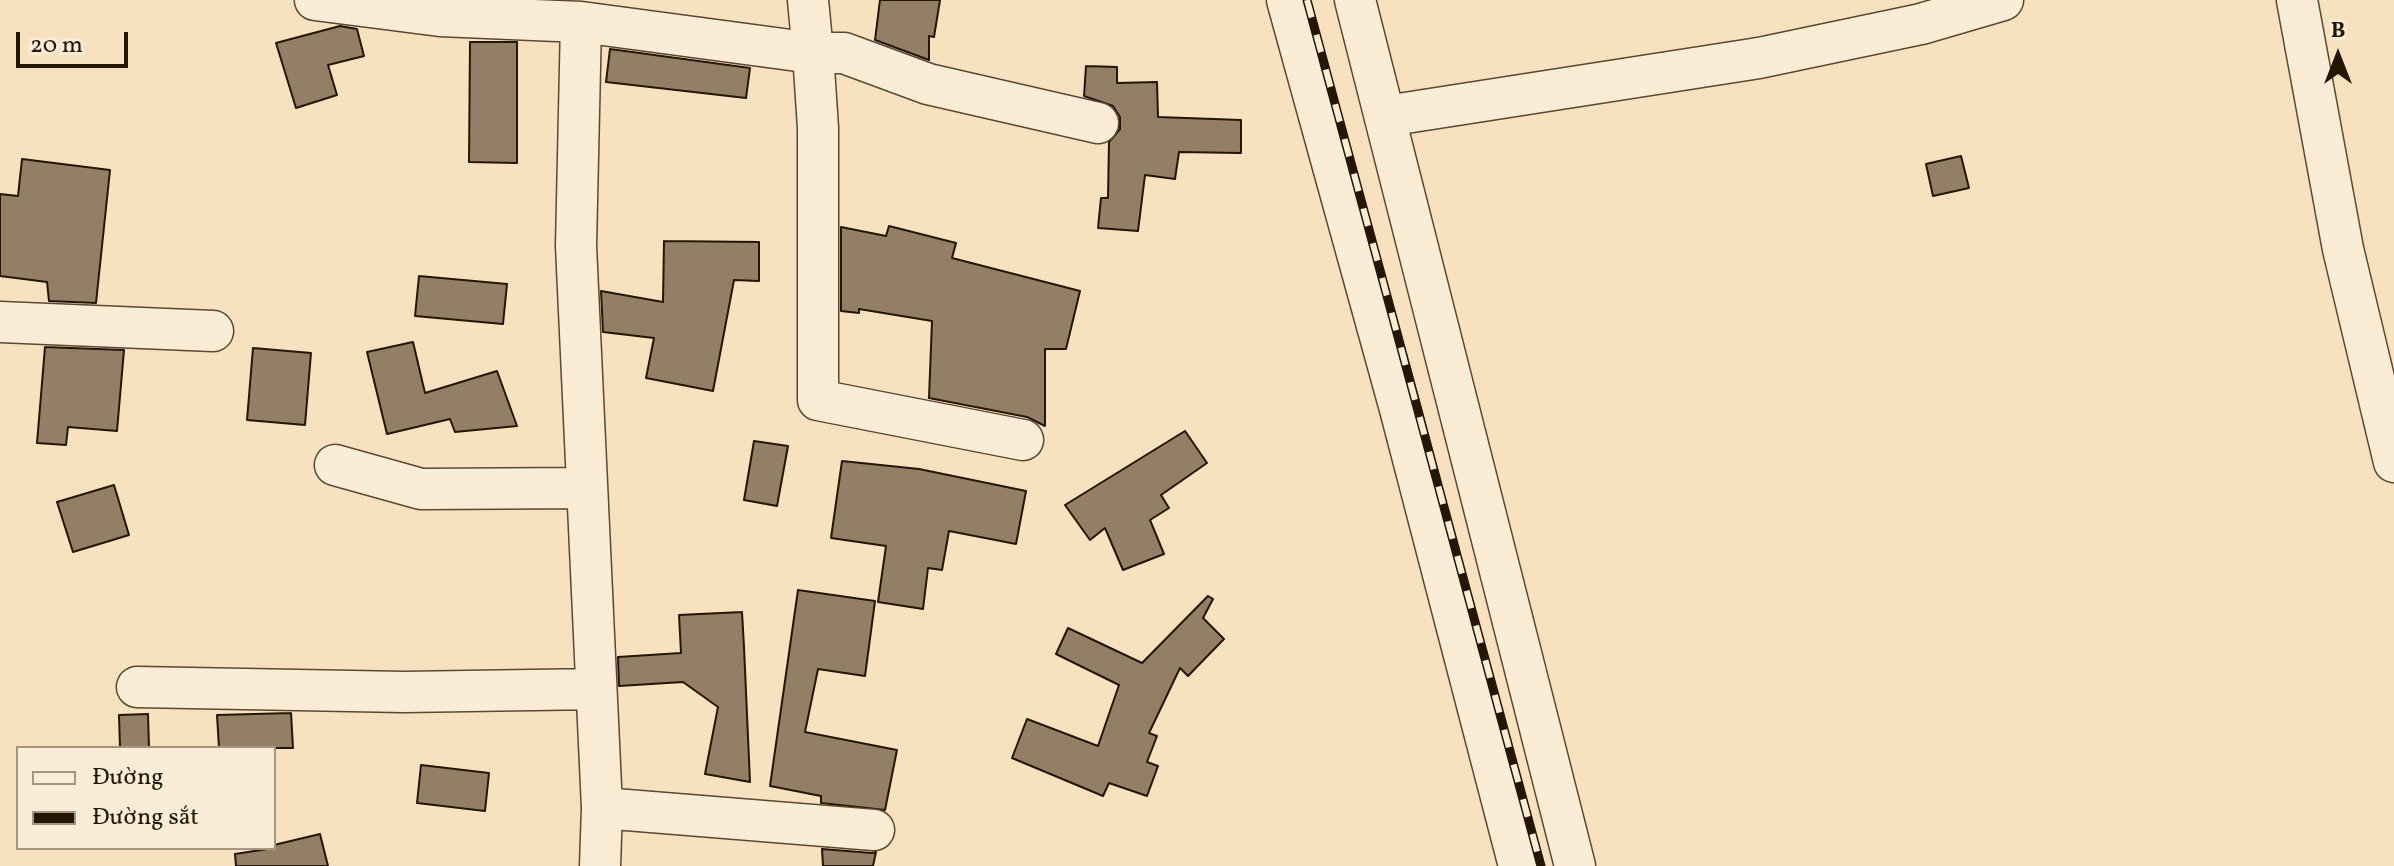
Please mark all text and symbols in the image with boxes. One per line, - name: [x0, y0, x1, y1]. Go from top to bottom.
- scale bar: [20, 16, 132, 66]
- north arrow: [2298, 16, 2378, 96]
- text: B: [2331, 16, 2345, 47]
- text: 20 m: [30, 29, 83, 63]
- legend: [16, 746, 276, 850]
- text: Đường: [92, 761, 164, 795]
- text: Đường sắt: [92, 801, 199, 835]

